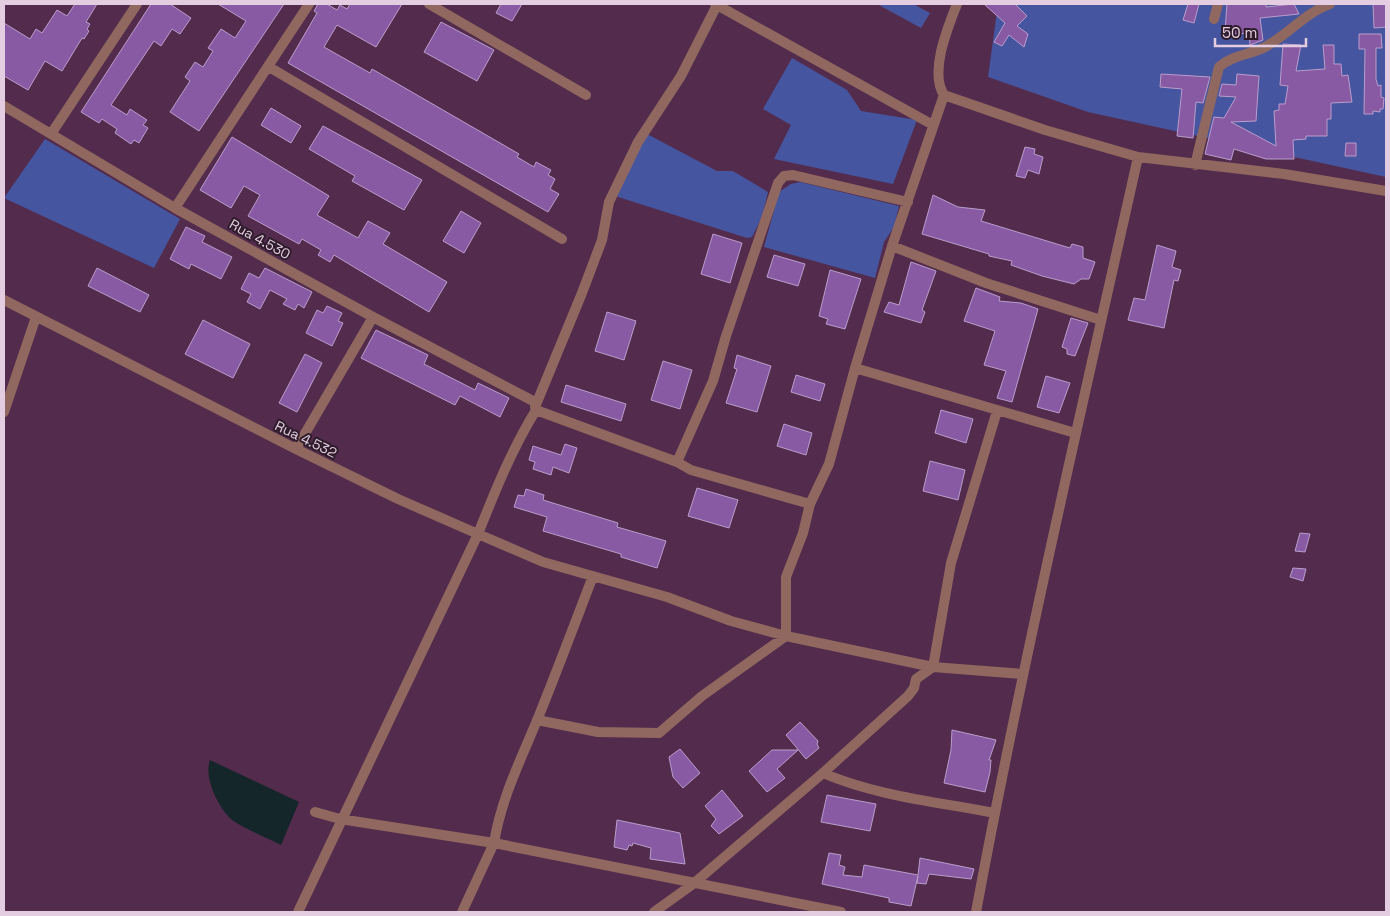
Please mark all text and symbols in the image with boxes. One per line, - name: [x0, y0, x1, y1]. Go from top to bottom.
- scale bar: [1215, 15, 1306, 47]
- text: 50 m: [1222, 23, 1257, 42]
- street label: Rua 4.530: [226, 215, 294, 263]
- street label: Rua 4.532: [272, 416, 340, 462]

